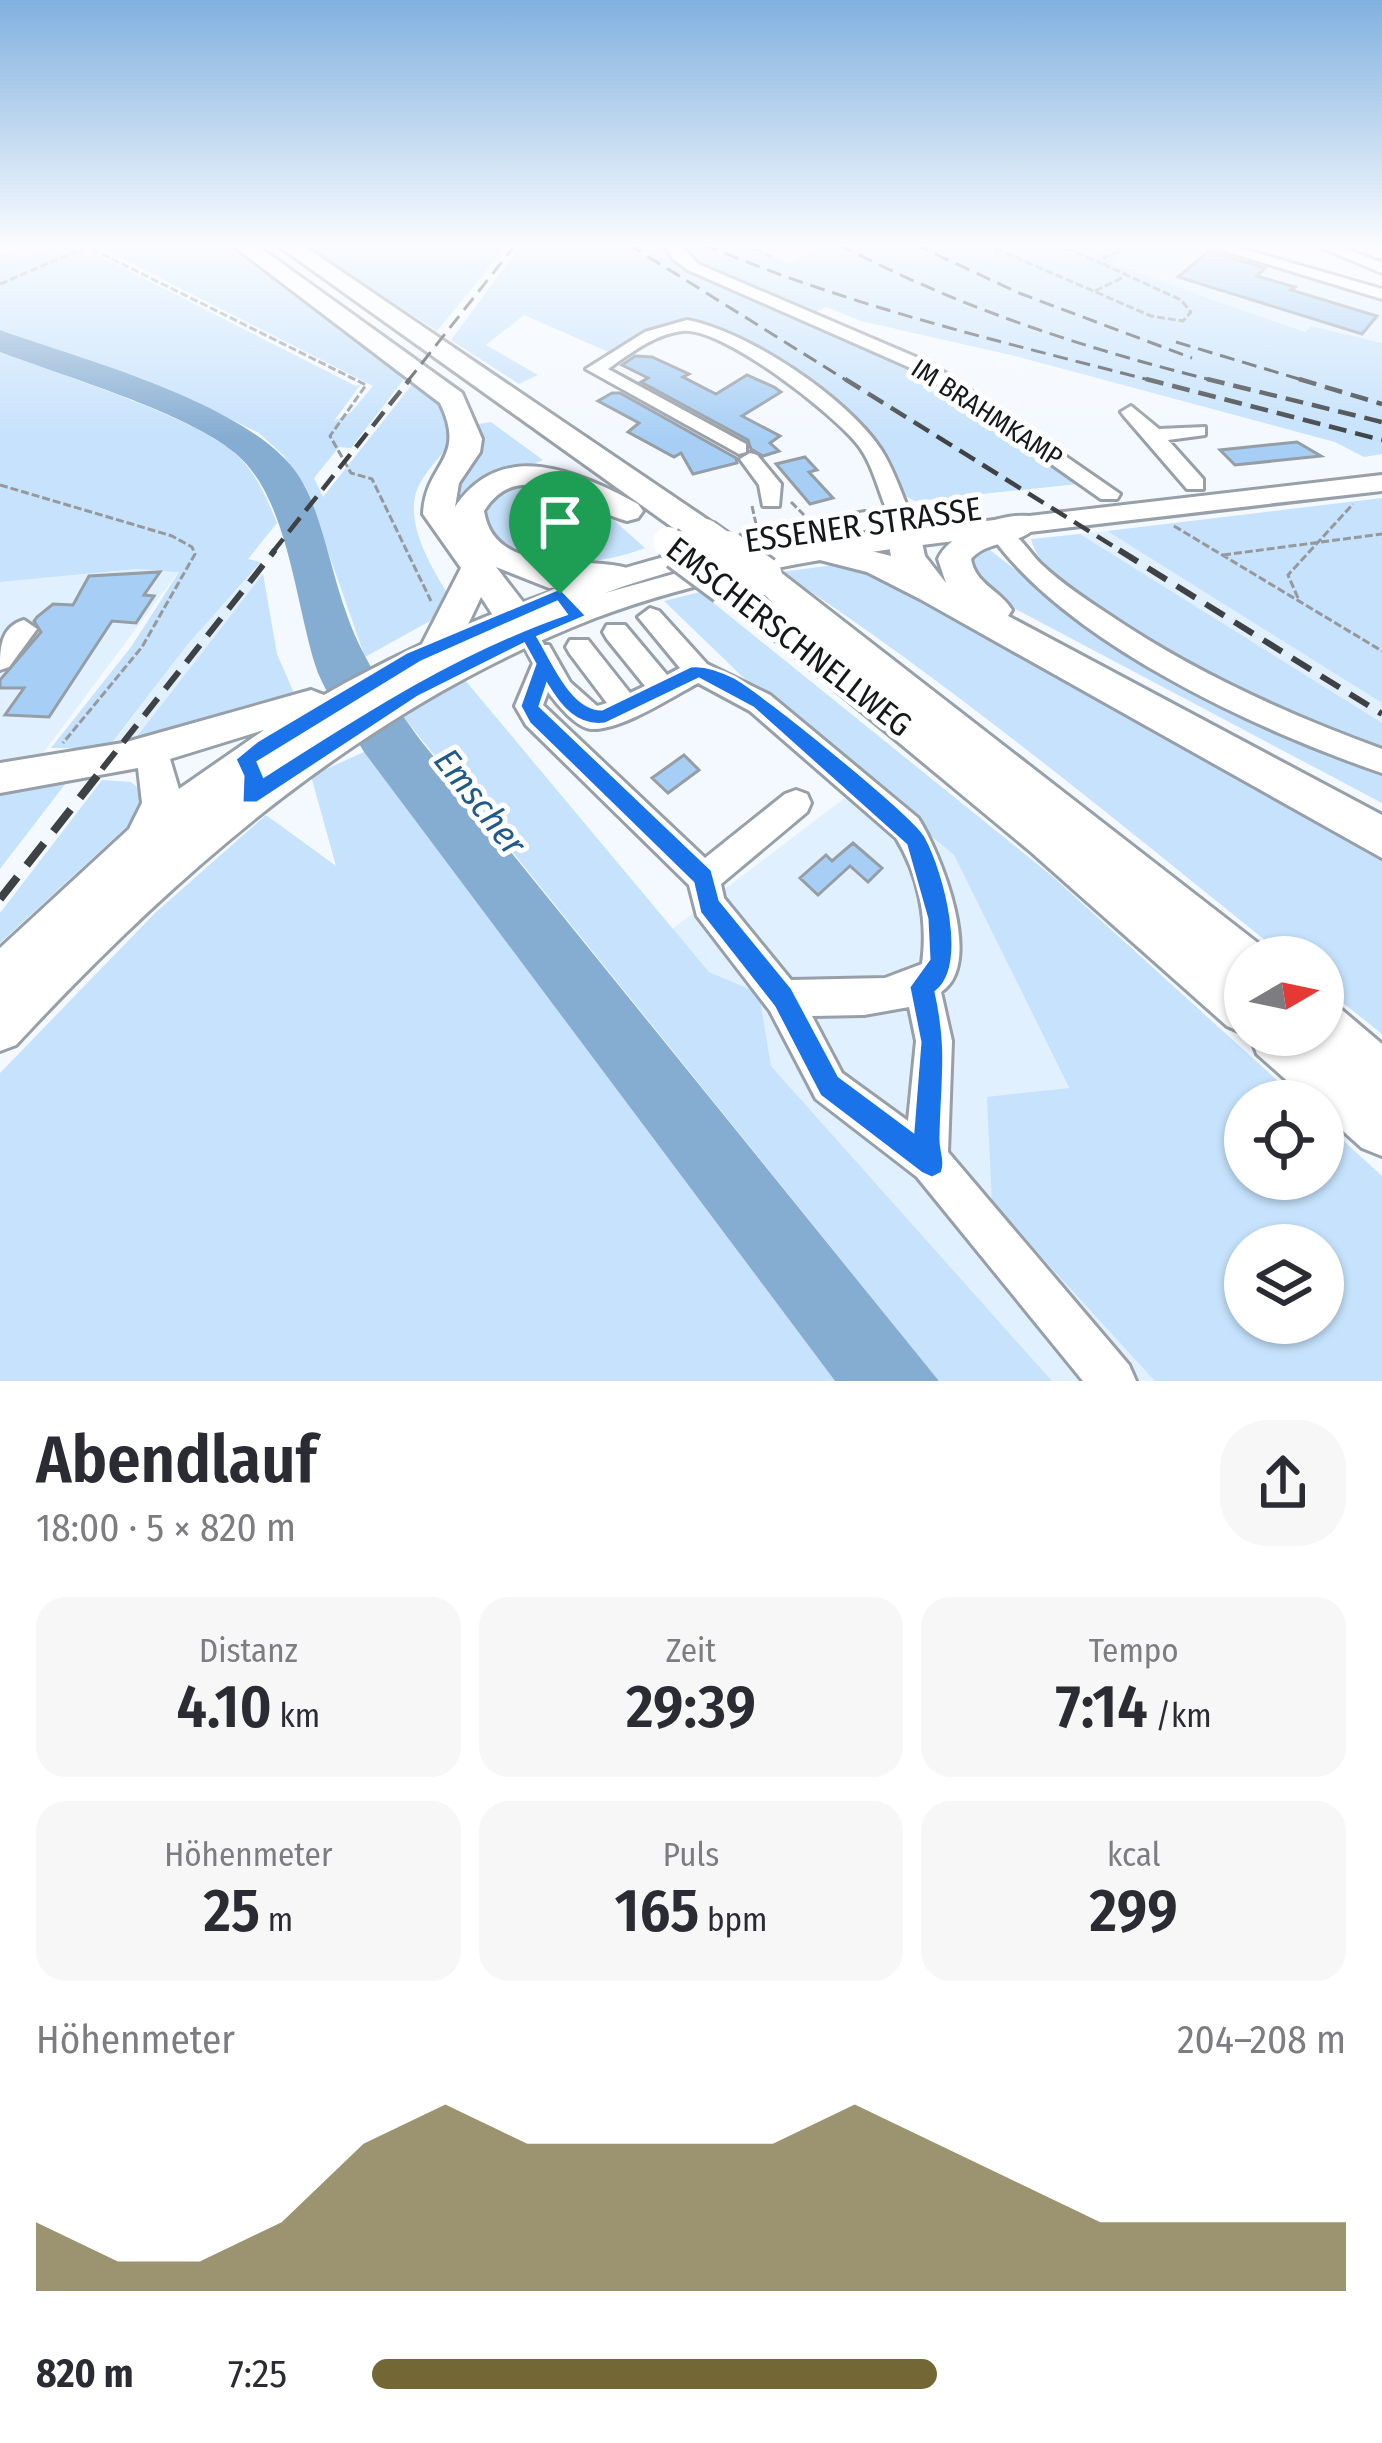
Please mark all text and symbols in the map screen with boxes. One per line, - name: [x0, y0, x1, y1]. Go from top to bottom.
- street label: IM BRAHMKAMP: [905, 352, 1069, 474]
- pin: [509, 471, 611, 594]
- icon: arrive: [527, 489, 593, 555]
- street label: ESSENER STRASSE: [742, 489, 984, 561]
- street label: EMSCHERSCHNELLWEG: [658, 529, 920, 745]
- water label: Emscher: [425, 740, 536, 865]
- north arrow: [1224, 936, 1344, 1056]
- map controls: [1224, 936, 1344, 1344]
- button: locate: [1224, 1080, 1344, 1200]
- button: layers: [1224, 1224, 1344, 1344]
- text: Abendlauf: [36, 1420, 317, 1499]
- button: share: [1220, 1420, 1346, 1546]
- text: 18:00 · 5 × 820 m: [36, 1505, 296, 1551]
- text: Distanz: [199, 1631, 298, 1671]
- text: Zeit: [666, 1631, 716, 1671]
- text: Tempo: [1089, 1631, 1179, 1671]
- text: 4.10: [176, 1671, 272, 1743]
- text: 29:39: [626, 1671, 756, 1743]
- text: 7:14: [1056, 1671, 1148, 1743]
- text: km: [272, 1696, 320, 1736]
- text: /km: [1148, 1696, 1212, 1736]
- text: Höhenmeter: [164, 1835, 332, 1875]
- text: Puls: [663, 1835, 719, 1875]
- text: kcal: [1107, 1835, 1160, 1875]
- text: 25: [203, 1875, 260, 1947]
- text: 165: [615, 1875, 699, 1947]
- text: 299: [1090, 1875, 1178, 1947]
- text: m: [260, 1900, 293, 1940]
- text: bpm: [699, 1900, 767, 1940]
- text: Höhenmeter: [36, 2017, 235, 2063]
- text: 204–208 m: [1177, 2017, 1346, 2063]
- text: 820 m: [36, 2351, 134, 2397]
- text: 7:25: [228, 2351, 287, 2397]

